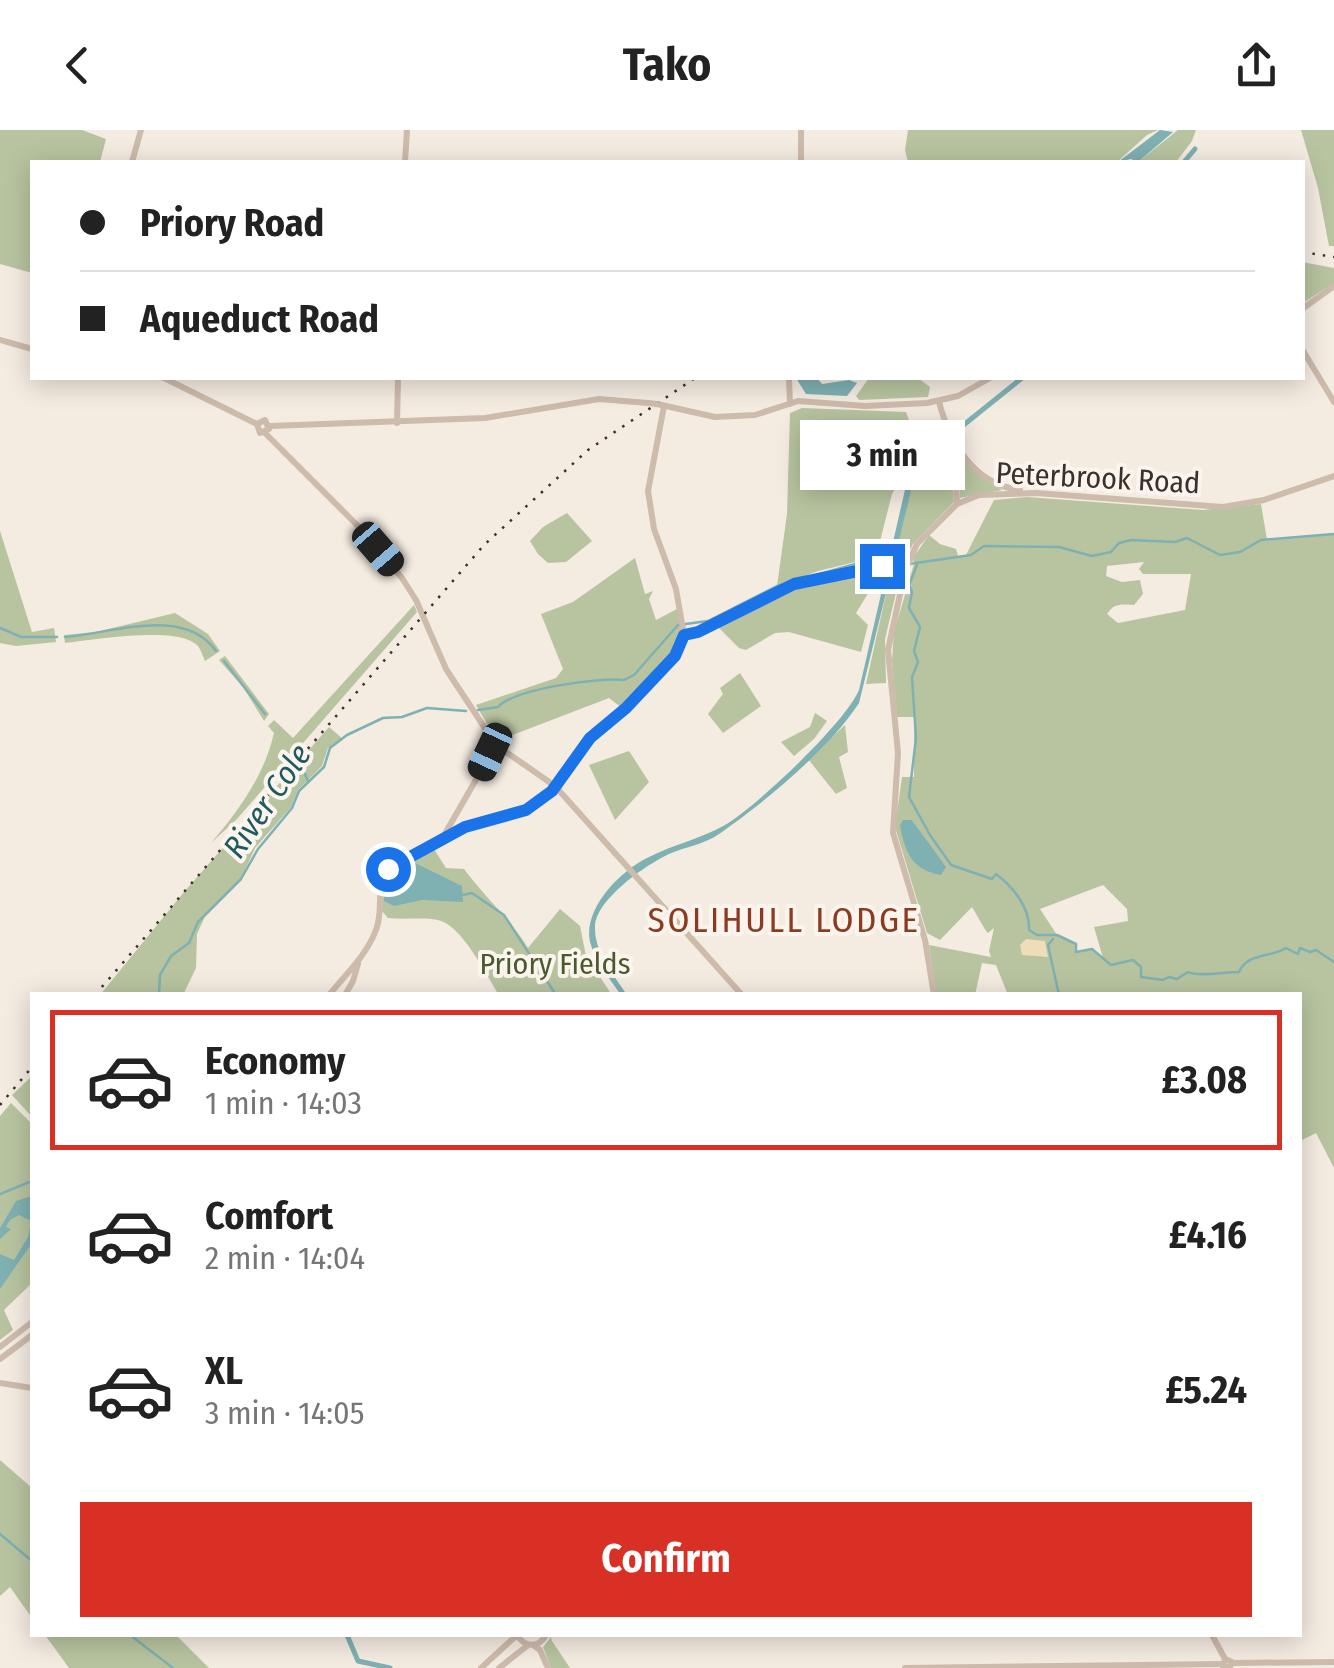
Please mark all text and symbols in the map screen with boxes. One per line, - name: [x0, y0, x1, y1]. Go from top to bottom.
- icon: back: [50, 38, 105, 93]
- text: Tako: [623, 38, 711, 92]
- icon: share: [1229, 38, 1284, 93]
- text: Priory Road: [140, 200, 324, 246]
- text: Aqueduct Road: [140, 296, 379, 342]
- callout: 3 min: [800, 421, 964, 491]
- text: 3 min: [847, 436, 918, 474]
- street label: Peterbrook Road: [995, 455, 1201, 501]
- car: [347, 517, 409, 581]
- route end: [860, 544, 905, 589]
- car: [464, 718, 516, 786]
- water label: River Cole: [215, 737, 319, 865]
- route start: [366, 847, 411, 892]
- district label: SOLIHULL LODGE: [648, 899, 920, 941]
- park label: Priory Fields: [479, 946, 631, 982]
- icon: car: [85, 1035, 175, 1125]
- text: Economy: [205, 1038, 345, 1084]
- text: £3.08: [1161, 1057, 1247, 1103]
- text: 1 min · 14:03: [205, 1084, 362, 1122]
- icon: car: [85, 1190, 175, 1280]
- text: Comfort: [205, 1193, 333, 1239]
- text: £4.16: [1169, 1212, 1247, 1258]
- text: 2 min · 14:04: [205, 1239, 365, 1277]
- icon: car: [85, 1345, 175, 1435]
- text: XL: [205, 1348, 243, 1394]
- text: £5.24: [1165, 1367, 1247, 1413]
- text: 3 min · 14:05: [205, 1394, 364, 1432]
- button: Confirm: [80, 1502, 1252, 1617]

